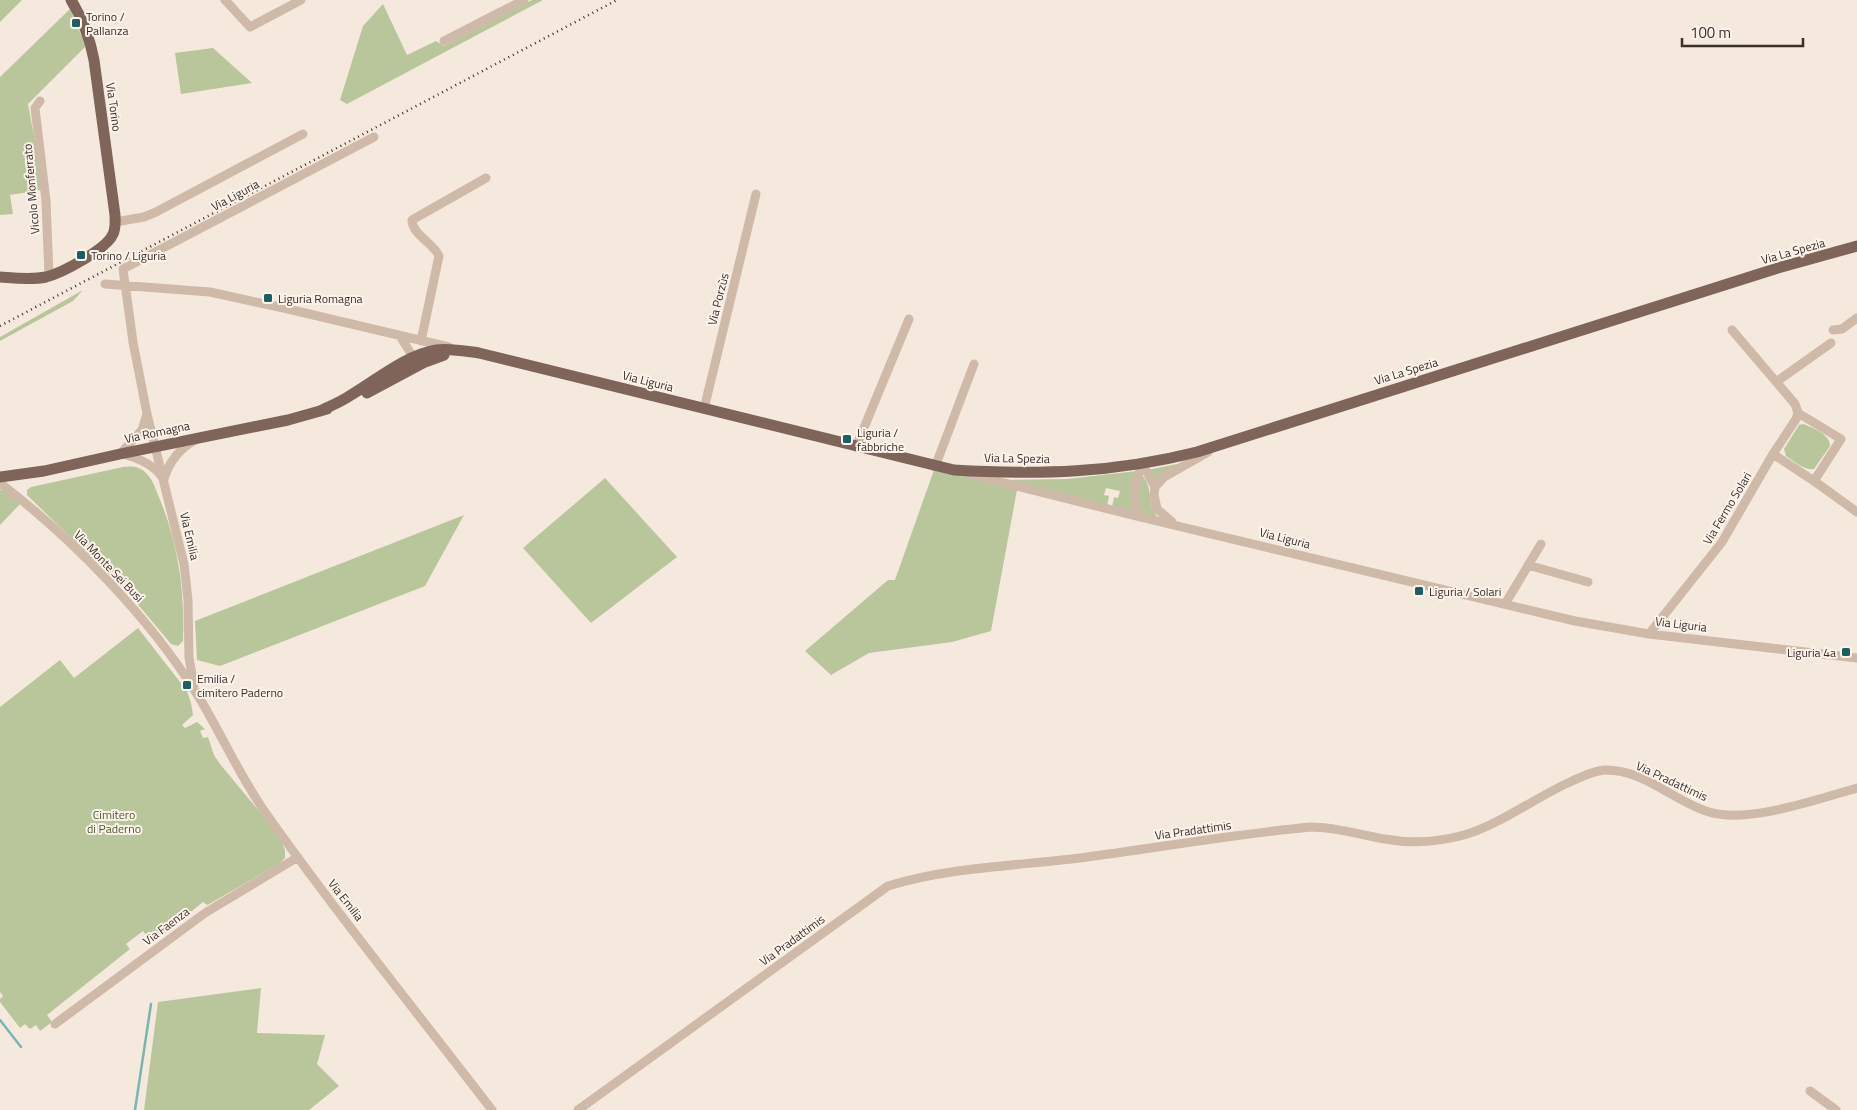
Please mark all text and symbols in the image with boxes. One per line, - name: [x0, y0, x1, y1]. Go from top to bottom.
- place label: Torino / Pallanza: [86, 7, 129, 40]
- scale bar: [1682, 15, 1803, 47]
- marker: Torino / Pallanza: [70, 17, 82, 29]
- text: 100 m: [1690, 21, 1731, 44]
- street label: Via Torino: [101, 81, 127, 133]
- street label: Vicolo Monferrato: [18, 143, 44, 235]
- street label: Via Liguria: [208, 174, 262, 216]
- street label: Via La Spezia: [1759, 233, 1827, 269]
- place label: Torino / Liguria: [91, 246, 166, 265]
- marker: Torino / Liguria: [75, 249, 87, 261]
- street label: Via Porzùs: [702, 270, 734, 327]
- place label: Liguria Romagna: [278, 289, 363, 308]
- marker: Liguria Romagna: [262, 292, 274, 304]
- street label: Via La Spezia: [1372, 352, 1440, 390]
- street label: Via Liguria: [620, 365, 676, 397]
- street label: Via Romagna: [122, 416, 192, 448]
- place label: Liguria / fabbriche: [857, 423, 904, 456]
- marker: Liguria / fabbriche: [841, 433, 853, 445]
- street label: Via La Spezia: [984, 448, 1050, 468]
- street label: Via Fermo Solari: [1698, 468, 1756, 548]
- street label: Via Emilia: [175, 510, 205, 562]
- street label: Via Liguria: [1257, 522, 1313, 554]
- street label: Via Monte Sei Busi: [70, 526, 148, 606]
- place label: Liguria / Solari: [1429, 582, 1501, 601]
- marker: Liguria / Solari: [1413, 585, 1425, 597]
- street label: Via Liguria: [1654, 611, 1708, 637]
- place label: Liguria 4a: [1787, 643, 1836, 662]
- marker: Liguria 4a: [1840, 646, 1852, 658]
- place label: Emilia / cimitero Paderno: [197, 669, 283, 702]
- marker: Emilia / cimitero Paderno: [181, 679, 193, 691]
- street label: Via Pradattimis: [1633, 756, 1711, 806]
- park label: Cimitero di Paderno: [87, 805, 141, 838]
- street label: Via Pradattimis: [1153, 815, 1233, 845]
- street label: Via Emilia: [323, 875, 369, 925]
- street label: Via Faenza: [139, 902, 193, 950]
- street label: Via Pradattimis: [755, 909, 829, 970]

